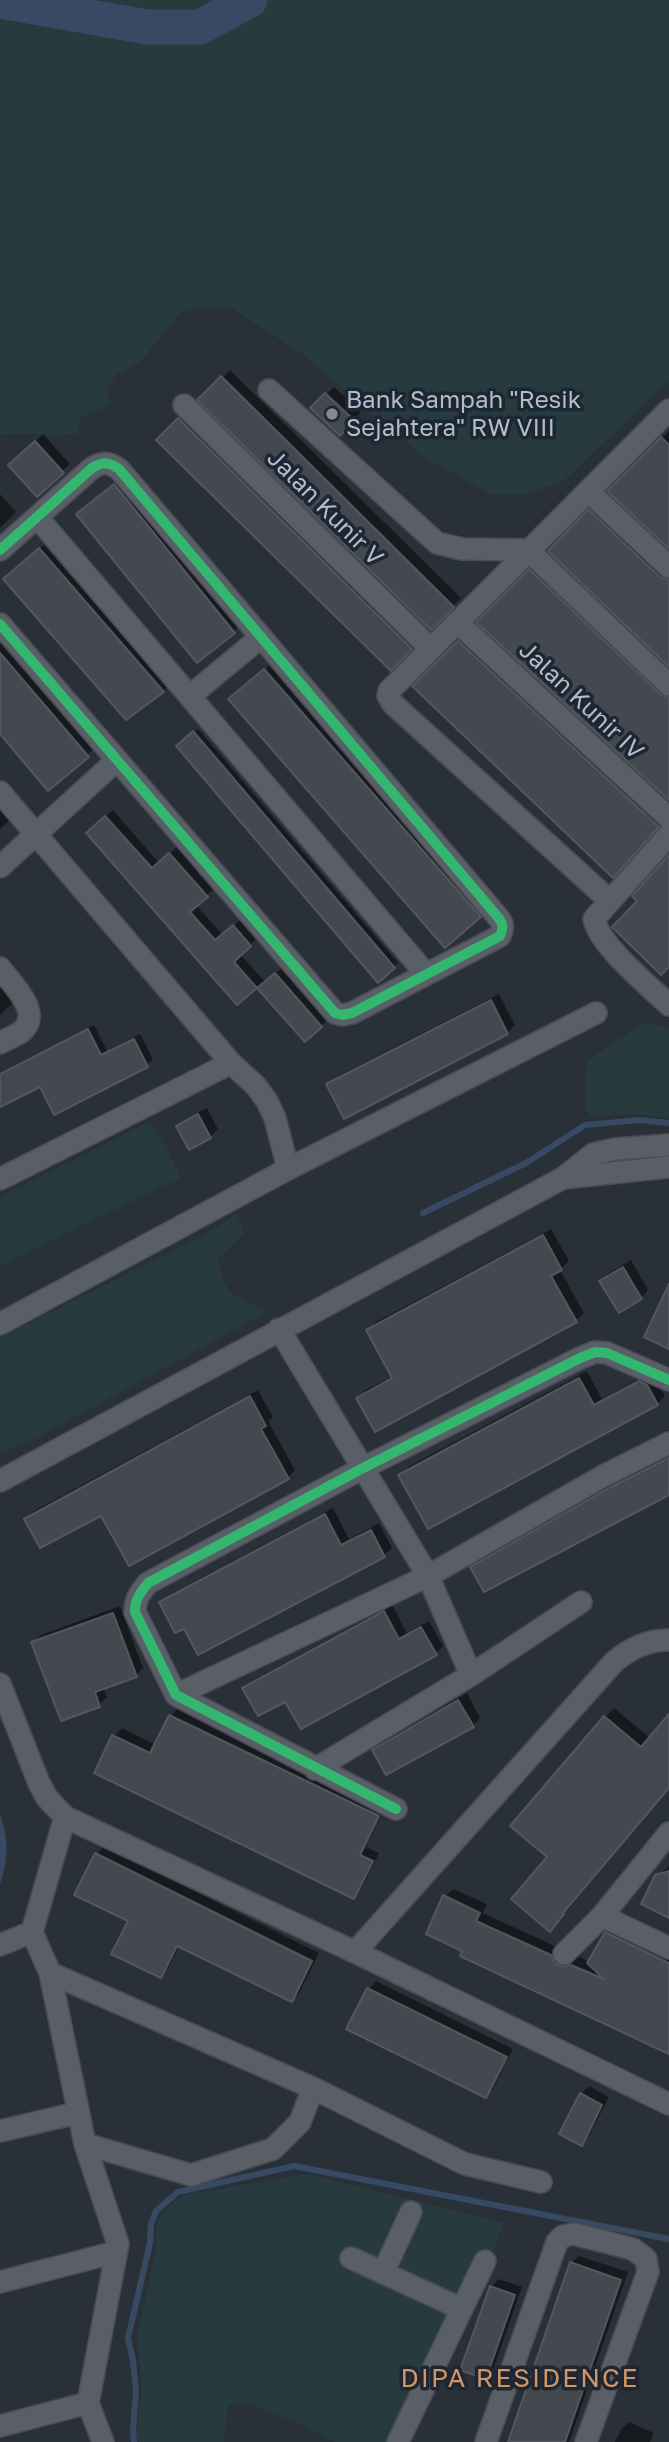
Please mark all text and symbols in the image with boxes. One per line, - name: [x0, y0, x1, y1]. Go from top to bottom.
- place label: Bank Sampah "Resik Sejahtera" RW VIII: [346, 386, 581, 442]
- marker: Bank Sampah "Resik Sejahtera" RW VIII: [324, 406, 340, 422]
- street label: Jalan Kunir V: [261, 444, 389, 572]
- street label: Jalan Kunir IV: [513, 636, 649, 766]
- district label: DIPA RESIDENCE: [402, 2363, 638, 2395]

